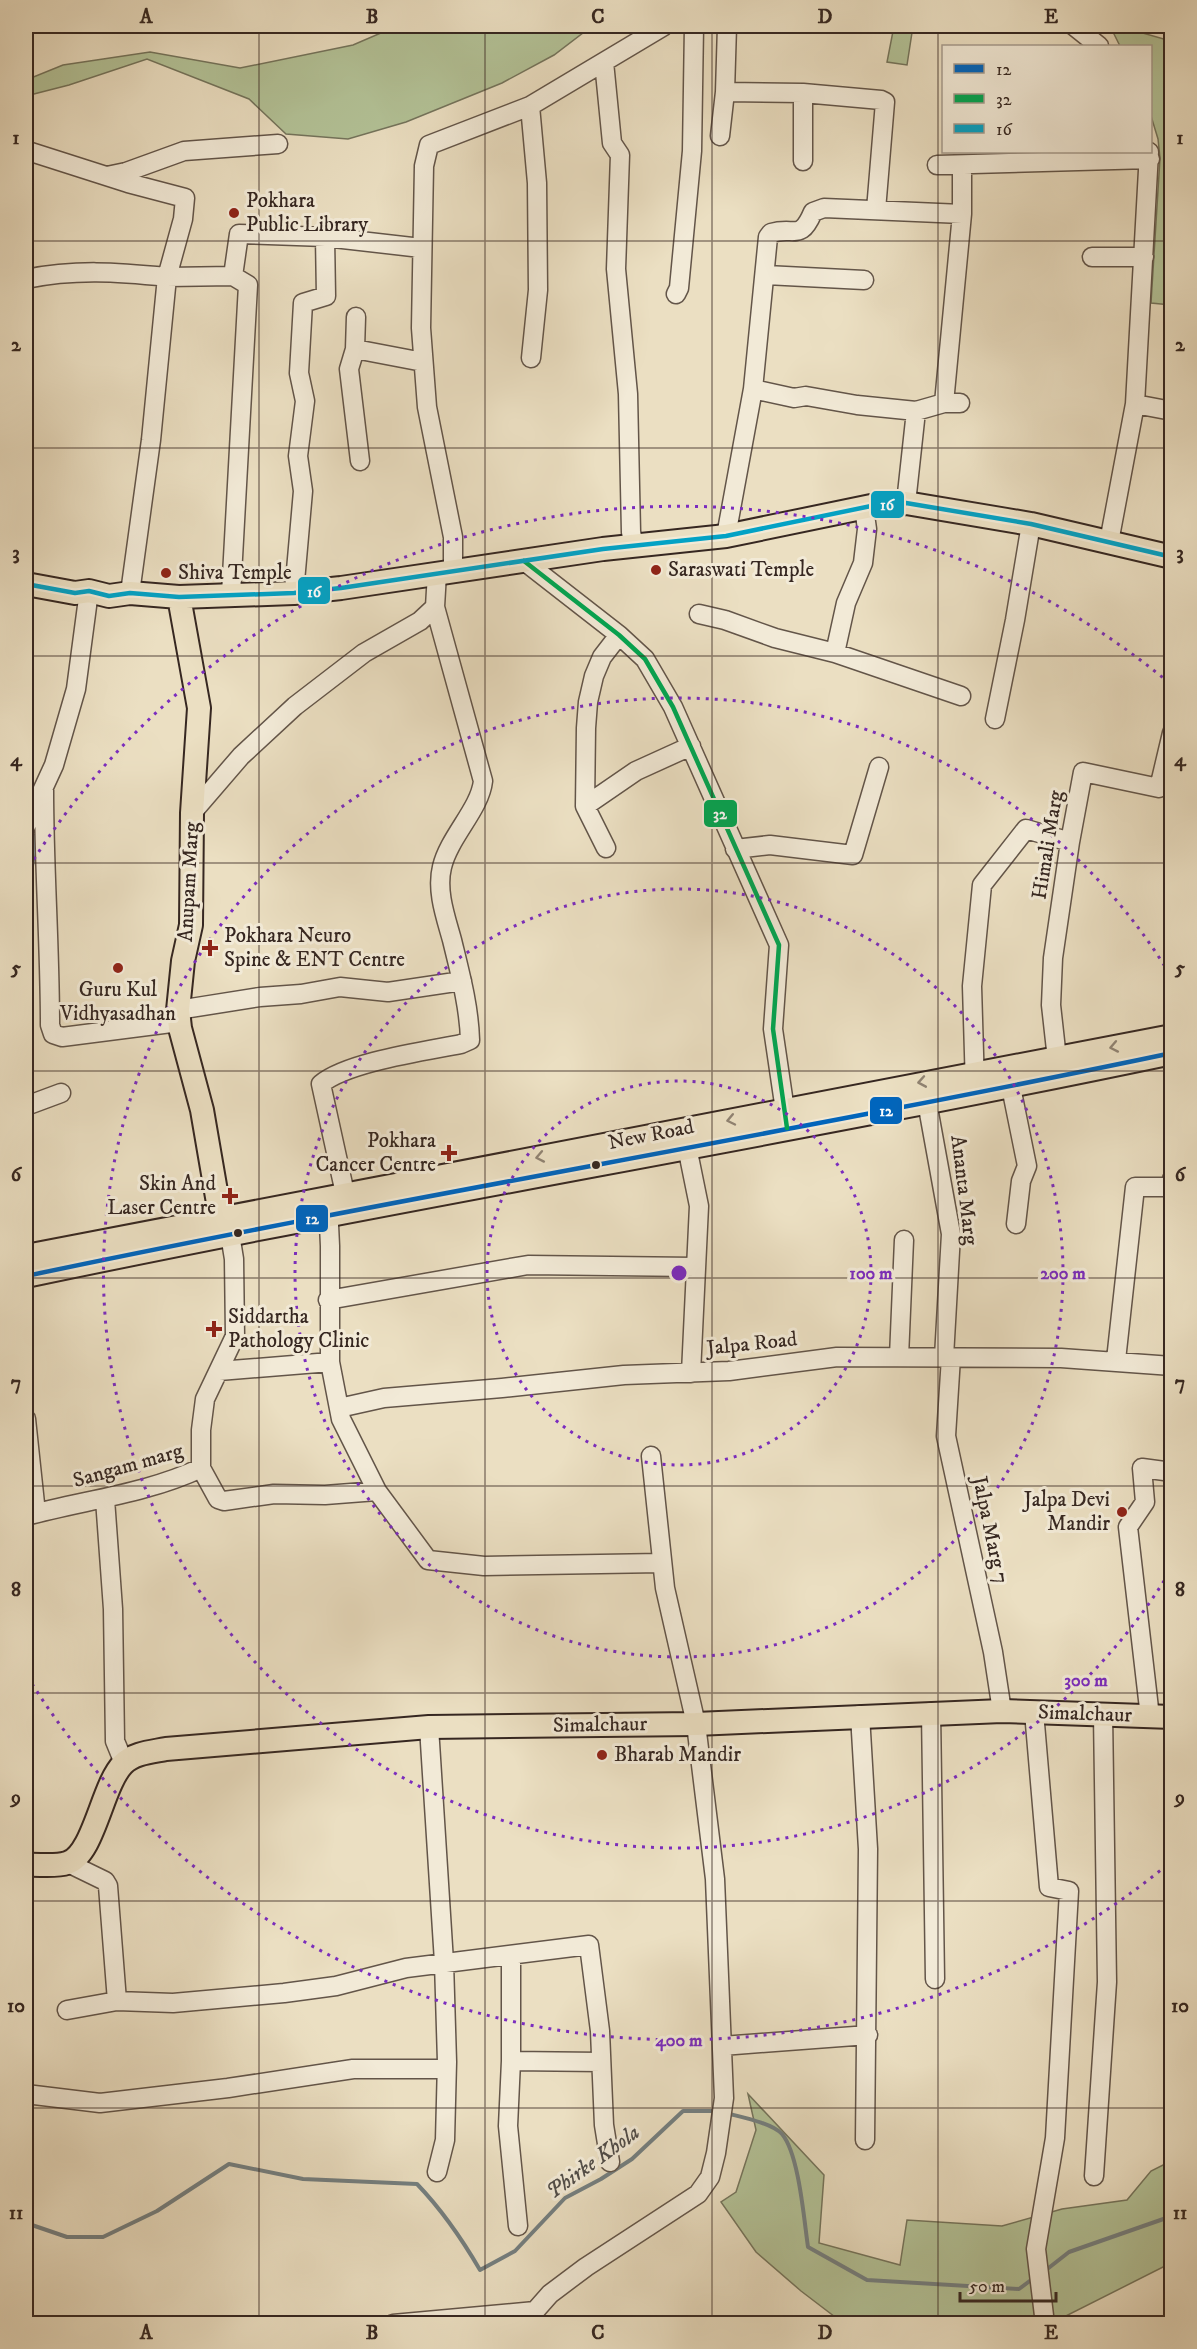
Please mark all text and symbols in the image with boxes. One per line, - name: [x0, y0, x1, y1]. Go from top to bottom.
- text: A: [139, 5, 154, 30]
- text: B: [366, 5, 378, 30]
- text: C: [591, 5, 605, 30]
- text: D: [818, 5, 833, 30]
- text: E: [1044, 5, 1058, 30]
- legend: [942, 45, 1152, 153]
- text: 12: [996, 59, 1012, 81]
- text: 32: [996, 89, 1012, 111]
- text: 16: [996, 119, 1013, 141]
- text: 1: [12, 126, 20, 151]
- text: 1: [1176, 126, 1184, 151]
- place label: Pokhara Public Library: [246, 188, 369, 238]
- marker: Pokhara Public Library: [227, 206, 241, 220]
- text: 2: [11, 333, 22, 358]
- text: 2: [1175, 333, 1186, 358]
- line badge: 16: [870, 490, 905, 519]
- text: 16: [880, 495, 896, 515]
- text: 3: [12, 541, 20, 566]
- text: 3: [1176, 541, 1184, 566]
- place label: Saraswati Temple: [668, 557, 815, 583]
- place label: Shiva Temple: [178, 560, 292, 586]
- marker: Saraswati Temple: [649, 563, 663, 577]
- marker: Shiva Temple: [159, 566, 173, 580]
- line badge: 16: [297, 576, 331, 605]
- text: 16: [307, 582, 323, 602]
- text: 4: [10, 748, 23, 773]
- text: 4: [1174, 748, 1187, 773]
- street label: Himali Marg: [1027, 788, 1070, 901]
- line badge: 32: [703, 799, 738, 828]
- text: 32: [713, 804, 728, 824]
- street label: Anupam Marg: [173, 820, 205, 943]
- place label: Pokhara Neuro Spine & ENT Centre: [224, 923, 405, 973]
- marker: Pokhara Neuro Spine & ENT Centre: [201, 939, 219, 957]
- text: 5: [10, 956, 21, 981]
- text: 5: [1174, 956, 1185, 981]
- marker: Guru Kul Vidhyasadhan: [111, 961, 125, 975]
- place label: Guru Kul Vidhyasadhan: [59, 977, 176, 1027]
- one-way arrow: [1109, 1040, 1119, 1053]
- one-way arrow: [918, 1075, 928, 1088]
- line badge: 12: [869, 1096, 903, 1125]
- text: 12: [879, 1101, 894, 1121]
- one-way arrow: [726, 1112, 736, 1125]
- street label: New Road: [606, 1114, 697, 1156]
- place label: Pokhara Cancer Centre: [315, 1128, 436, 1178]
- street label: Ananta Marg: [944, 1134, 984, 1247]
- marker: Pokhara Cancer Centre: [440, 1144, 458, 1162]
- one-way arrow: [535, 1150, 545, 1163]
- unlabelled marker: [590, 1159, 602, 1171]
- text: 6: [11, 1163, 23, 1188]
- text: 6: [1175, 1163, 1187, 1188]
- place label: Skin And Laser Centre: [107, 1171, 217, 1221]
- marker: Skin And Laser Centre: [221, 1187, 239, 1205]
- line badge: 12: [295, 1204, 329, 1233]
- text: 12: [305, 1209, 320, 1229]
- unlabelled marker: [232, 1227, 244, 1239]
- centre of rings: [669, 1263, 689, 1283]
- text: 100 m: [849, 1263, 893, 1285]
- text: 200 m: [1040, 1263, 1086, 1285]
- place label: Siddartha Pathology Clinic: [228, 1304, 369, 1354]
- marker: Siddartha Pathology Clinic: [205, 1320, 223, 1338]
- street label: Jalpa Road: [704, 1326, 799, 1362]
- text: 7: [11, 1371, 21, 1396]
- text: 7: [1175, 1371, 1185, 1396]
- street label: Sangam marg: [70, 1438, 187, 1494]
- street label: Jalpa Marg 7: [966, 1472, 1014, 1586]
- place label: Jalpa Devi Mandir: [1022, 1487, 1110, 1537]
- marker: Jalpa Devi Mandir: [1115, 1505, 1129, 1519]
- text: 8: [11, 1578, 21, 1603]
- text: 8: [1175, 1578, 1185, 1603]
- text: 300 m: [1064, 1670, 1108, 1692]
- street label: Simalchaur: [1037, 1699, 1133, 1729]
- street label: Simalchaur: [553, 1711, 648, 1739]
- place label: Bharab Mandir: [614, 1742, 741, 1768]
- marker: Bharab Mandir: [595, 1748, 609, 1762]
- text: 9: [9, 1786, 21, 1811]
- text: 9: [1173, 1786, 1185, 1811]
- text: 10: [7, 1994, 25, 2019]
- text: 10: [1171, 1994, 1189, 2019]
- text: 400 m: [654, 2030, 703, 2052]
- water label: Phirke Khola: [541, 2119, 645, 2205]
- text: 11: [9, 2201, 23, 2226]
- text: 11: [1173, 2201, 1187, 2226]
- scale bar: [960, 2265, 1056, 2303]
- text: 50 m: [969, 2276, 1005, 2298]
- text: A: [139, 2321, 154, 2346]
- text: B: [366, 2321, 378, 2346]
- text: C: [591, 2321, 605, 2346]
- text: D: [818, 2321, 833, 2346]
- text: E: [1044, 2321, 1058, 2346]

